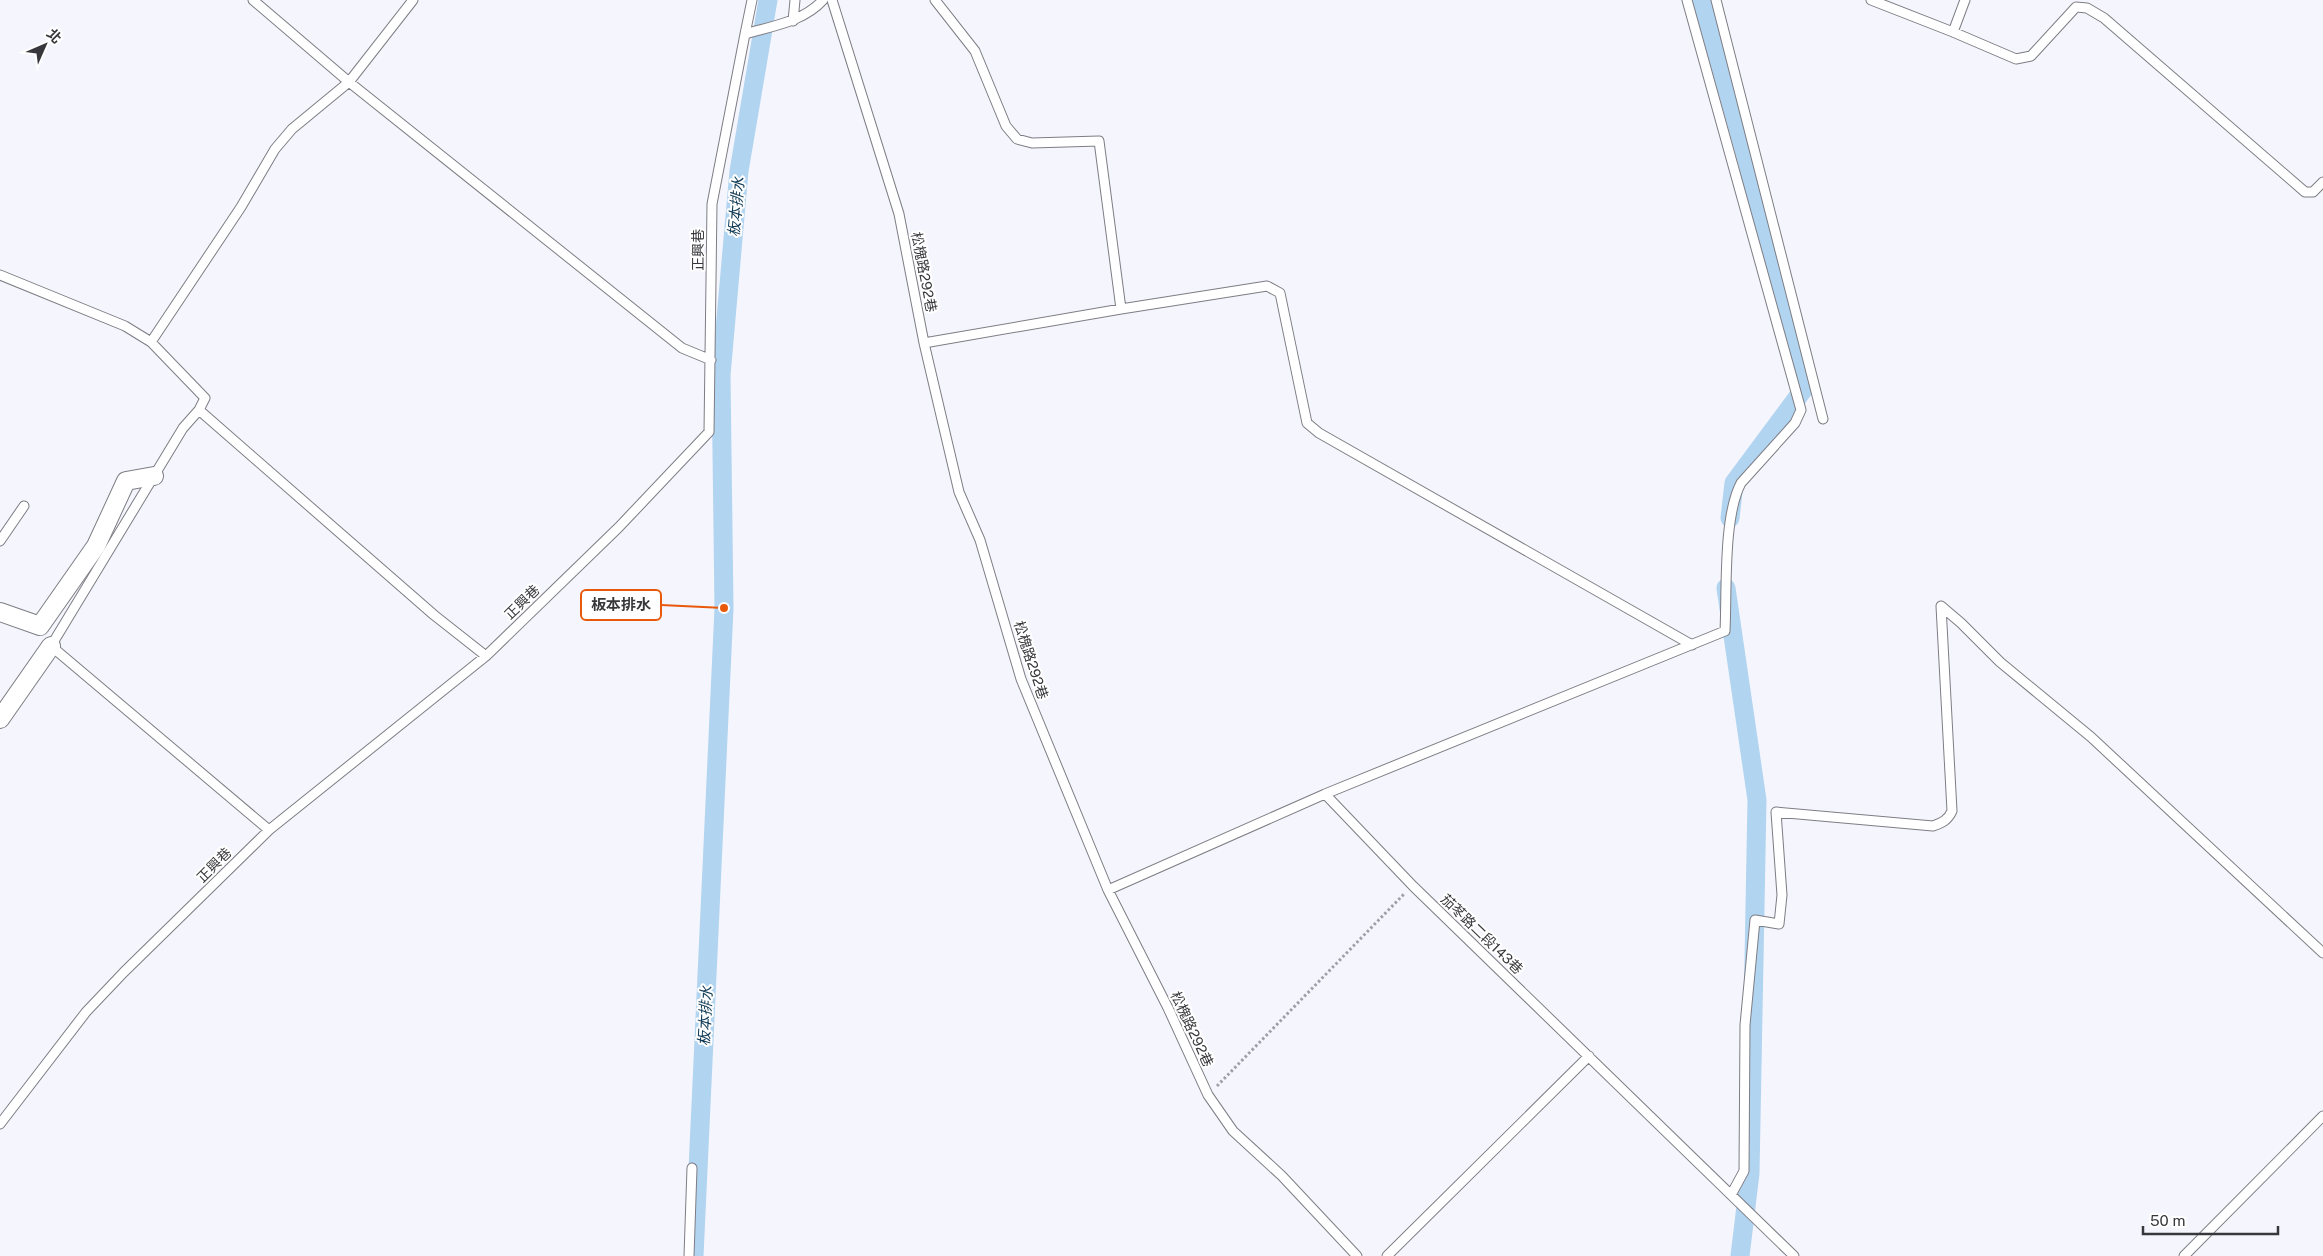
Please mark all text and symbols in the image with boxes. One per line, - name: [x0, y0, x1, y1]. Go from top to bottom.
- north arrow: [20, 20, 70, 70]
- text: 北: [44, 25, 65, 46]
- water label: 板本排水: [725, 175, 747, 238]
- street label: 正興巷: [690, 229, 706, 271]
- street label: 松槐路292巷: [908, 231, 940, 313]
- street label: 正興巷: [501, 582, 543, 622]
- callout: 板本排水: [581, 590, 661, 620]
- text: 板本排水: [591, 596, 651, 613]
- street label: 松槐路292巷: [1011, 619, 1051, 701]
- street label: 正興巷: [193, 844, 235, 886]
- street label: 茄苳路二段143巷: [1438, 891, 1526, 977]
- water label: 板本排水: [695, 985, 715, 1046]
- street label: 松槐路292巷: [1168, 989, 1216, 1069]
- scale bar: [2143, 1204, 2278, 1236]
- text: 50 m: [2150, 1212, 2185, 1229]

